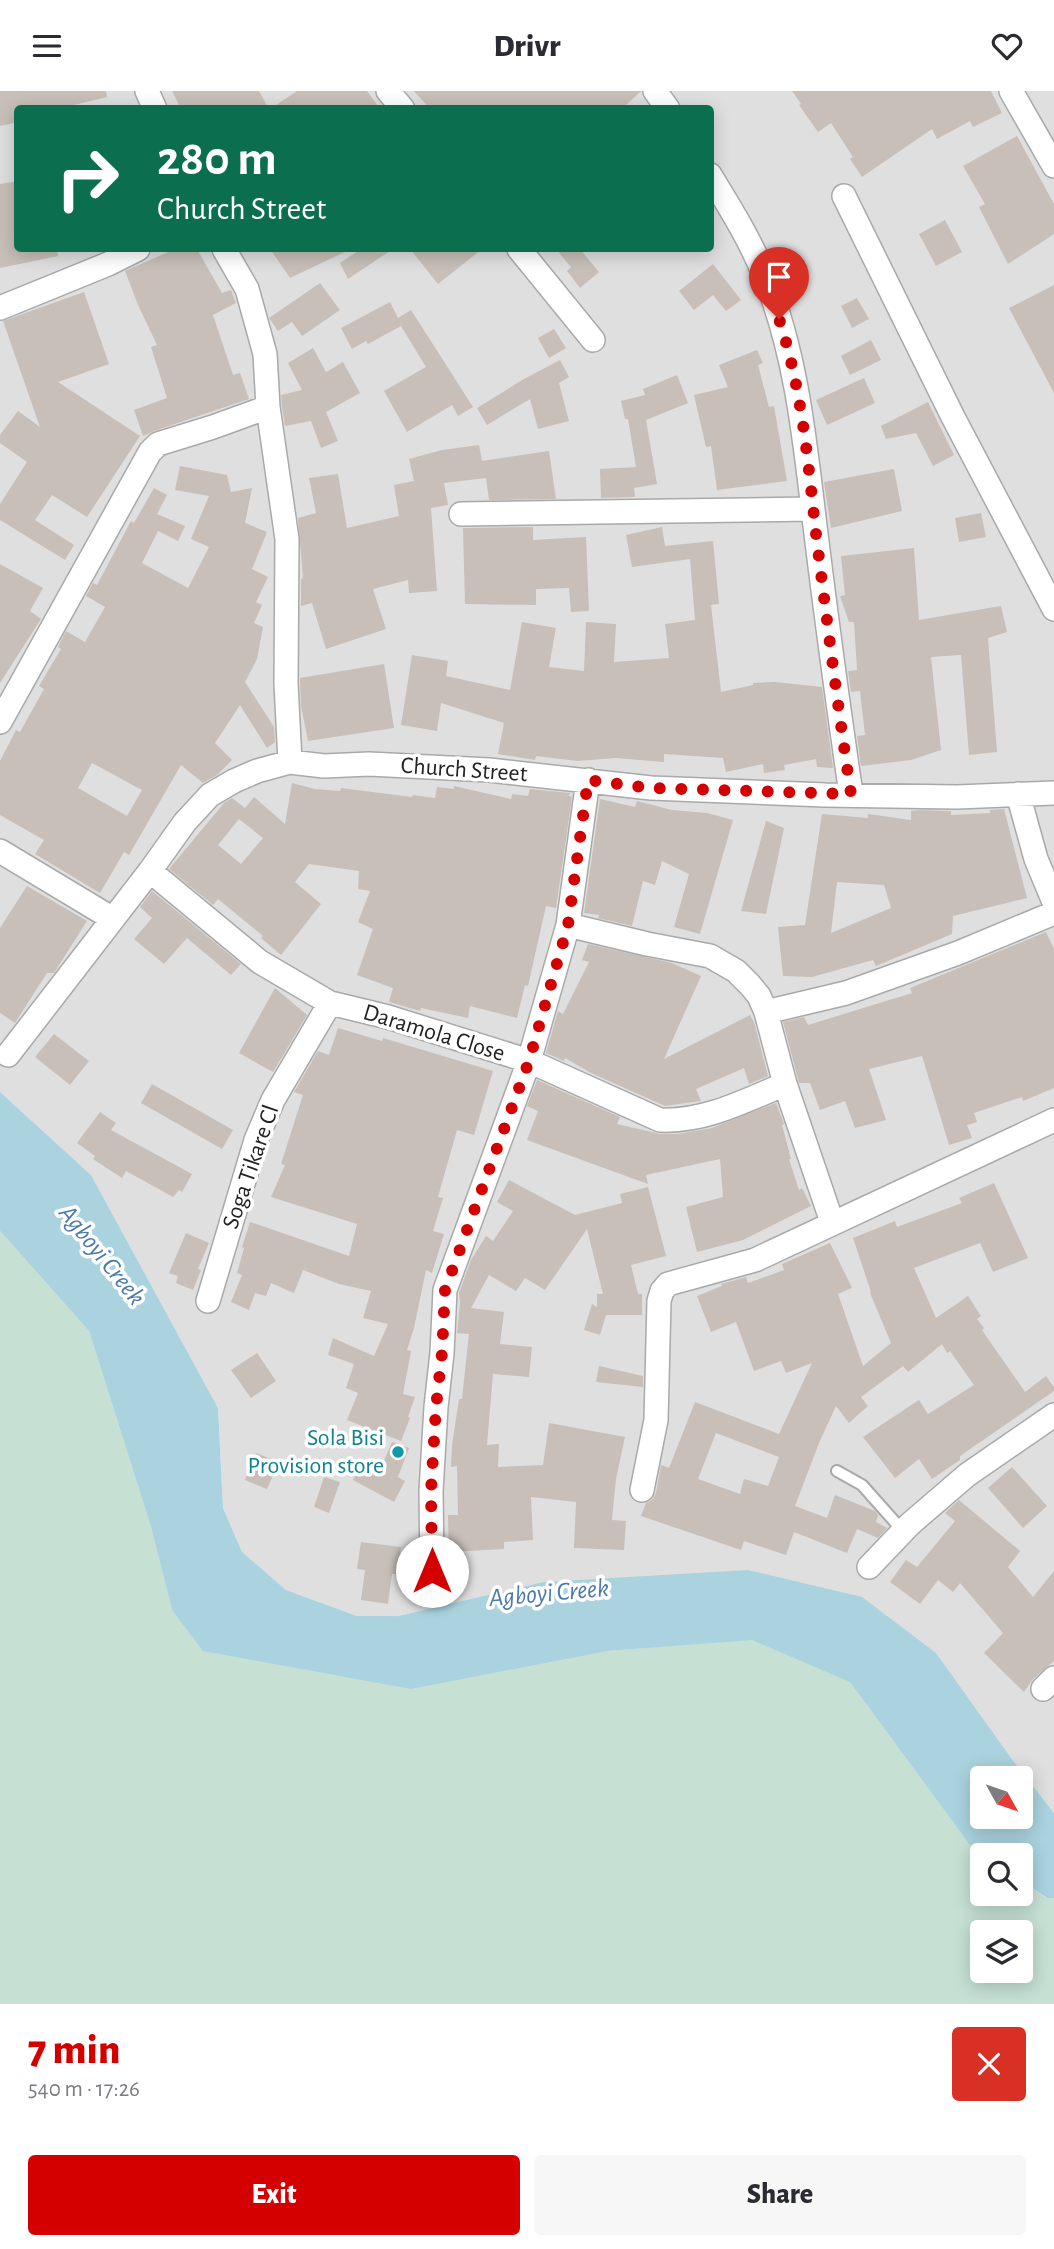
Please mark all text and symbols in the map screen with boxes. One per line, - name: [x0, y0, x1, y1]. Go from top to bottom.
- icon: menu: [28, 27, 66, 65]
- icon: heart: [988, 27, 1026, 65]
- text: Drivr: [493, 30, 561, 62]
- icon: right: [42, 133, 133, 224]
- text: 280 m: [157, 135, 277, 184]
- text: Church Street: [157, 193, 326, 225]
- pin: [749, 247, 809, 319]
- icon: arrive: [760, 258, 798, 296]
- street label: Church Street: [400, 754, 528, 786]
- street label: Daramola Close: [360, 1000, 508, 1066]
- street label: Soga Tikare Cl: [219, 1102, 283, 1232]
- water label: Agboyi Creek: [53, 1199, 150, 1310]
- place label: Sola Bisi Provision store: [248, 1426, 384, 1478]
- marker: Sola Bisi Provision store: [390, 1444, 406, 1460]
- position arrow: [395, 1534, 469, 1608]
- water label: Agboyi Creek: [487, 1575, 610, 1611]
- north arrow: [970, 1766, 1032, 1829]
- map controls: [970, 1766, 1033, 1983]
- button: search: [970, 1843, 1033, 1906]
- button: layers: [970, 1920, 1033, 1983]
- button: close: [952, 2027, 1026, 2101]
- text: 7 min: [28, 2029, 120, 2071]
- text: 540 m · 17:26: [28, 2078, 140, 2101]
- button: Exit: [28, 2155, 520, 2235]
- button: Share: [534, 2155, 1026, 2235]

